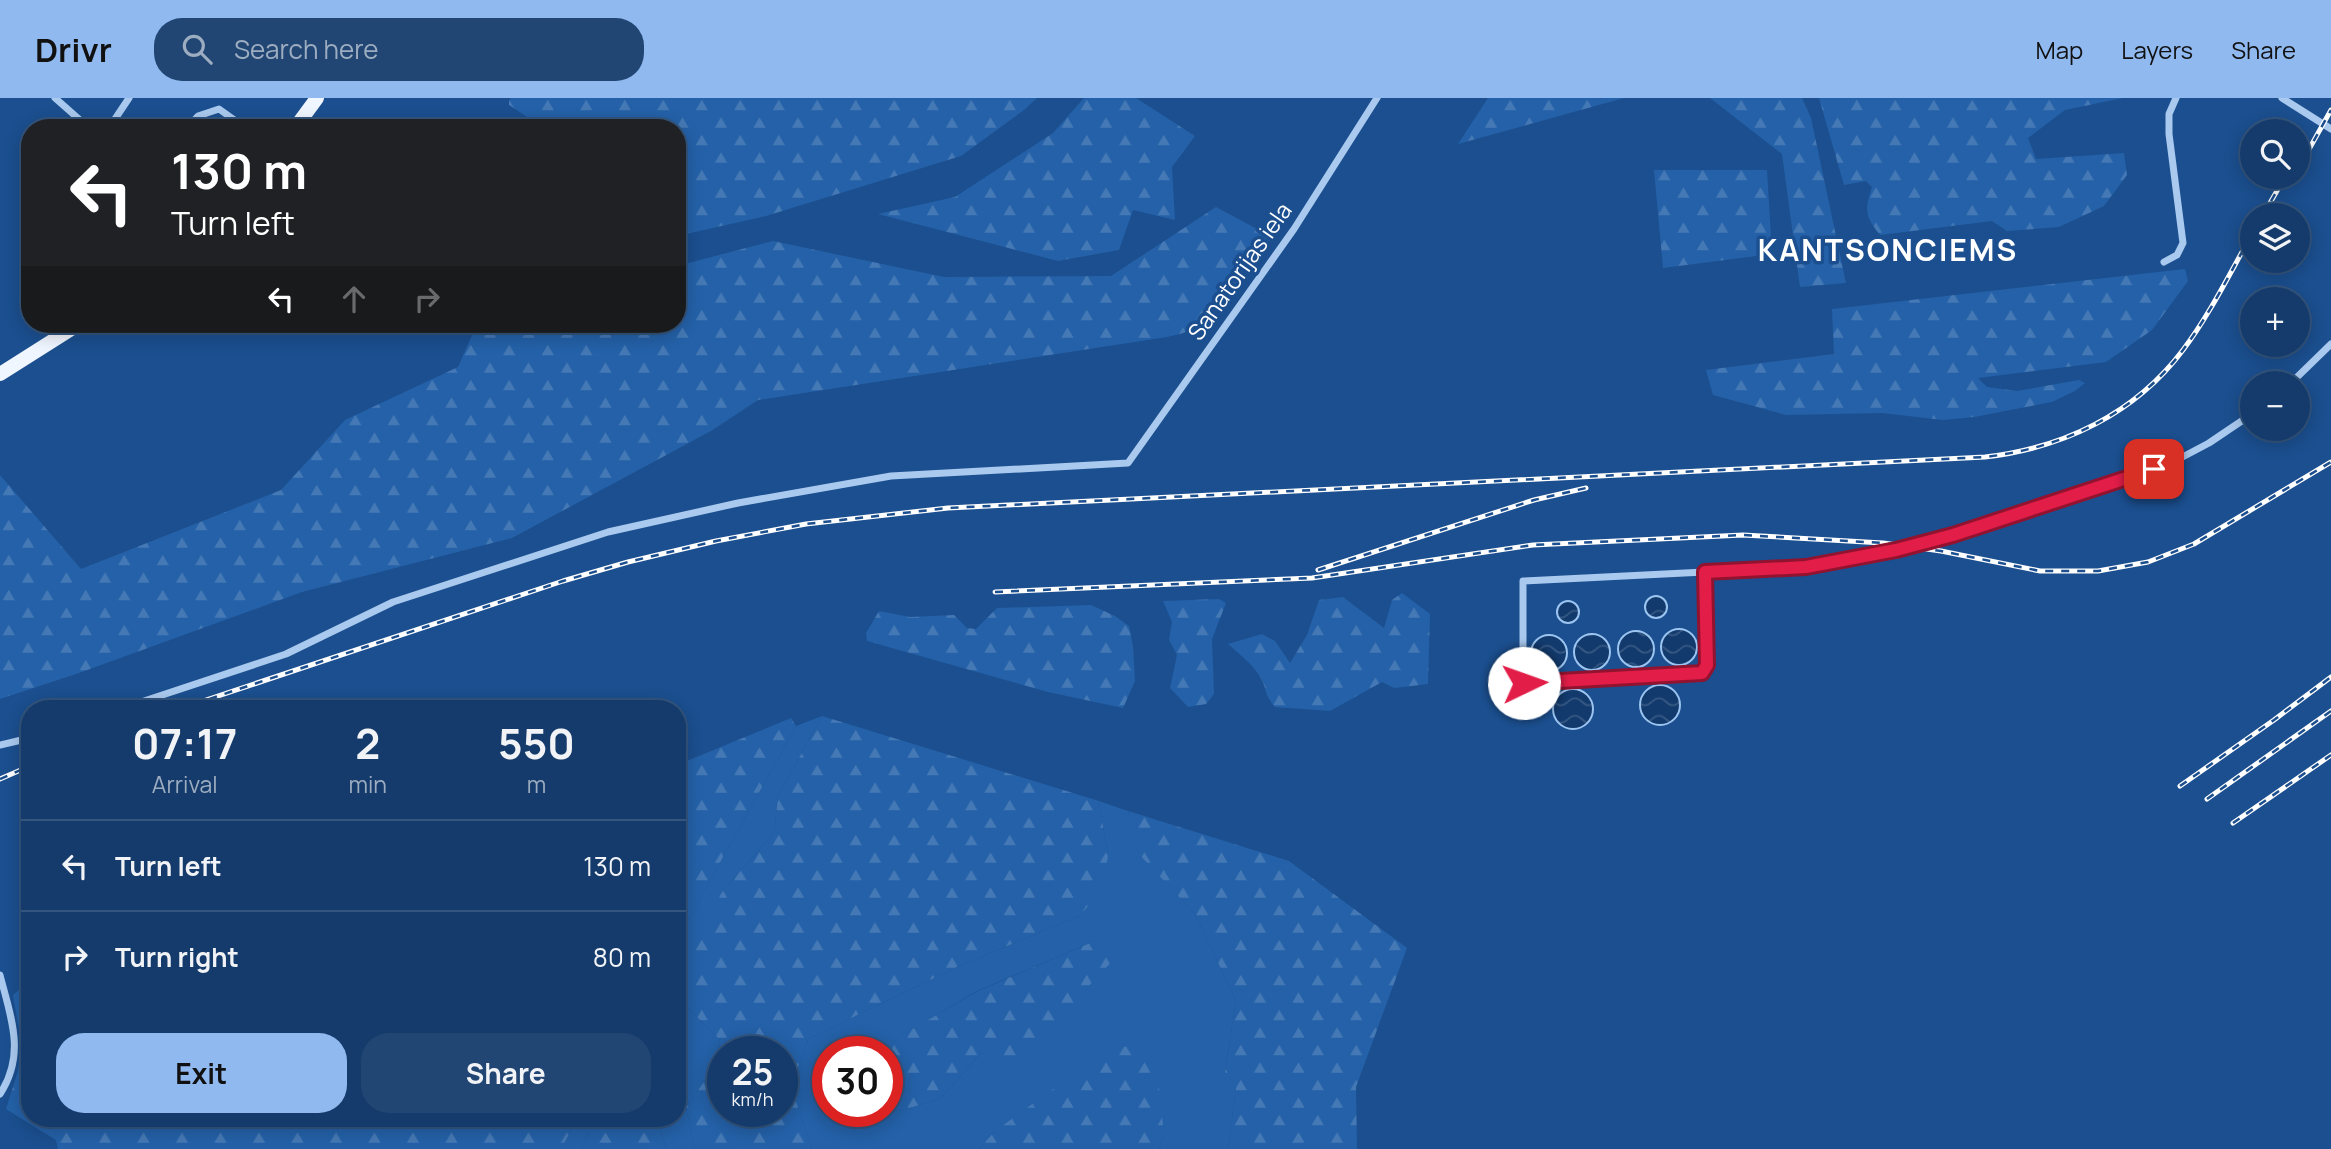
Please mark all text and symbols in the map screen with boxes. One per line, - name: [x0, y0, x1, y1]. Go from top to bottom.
- search box: [154, 18, 644, 81]
- text: Drivr: [35, 27, 112, 72]
- icon: search: [178, 30, 216, 68]
- text: Search here: [234, 31, 378, 67]
- text: Map: [2036, 33, 2083, 66]
- text: Layers: [2121, 33, 2193, 66]
- text: Share: [2231, 33, 2296, 66]
- map controls: [2240, 119, 2310, 441]
- button: search: [2240, 119, 2310, 189]
- text: 130 m: [171, 137, 307, 204]
- icon: left: [56, 147, 147, 238]
- street label: Sanatorijas iela: [1180, 196, 1298, 346]
- text: Turn left: [171, 201, 295, 245]
- button: layers: [2240, 203, 2310, 273]
- district label: KANTSONCIEMS: [1758, 229, 2018, 270]
- icon: left: [262, 280, 300, 318]
- icon: ahead: [335, 280, 373, 318]
- icon: right: [408, 280, 446, 318]
- button: +: [2240, 287, 2310, 357]
- button: −: [2240, 371, 2310, 441]
- pin: [2124, 439, 2184, 499]
- icon: arrive: [2135, 450, 2173, 488]
- position arrow: [1487, 646, 1561, 720]
- text: 07:17: [132, 714, 237, 772]
- text: 2: [355, 714, 380, 772]
- text: 550: [498, 714, 575, 772]
- text: Arrival: [152, 768, 218, 800]
- text: min: [348, 768, 387, 800]
- text: m: [527, 768, 546, 800]
- icon: left: [56, 847, 94, 885]
- text: Turn left: [115, 848, 222, 884]
- text: 130 m: [583, 848, 651, 884]
- icon: right: [56, 938, 94, 976]
- text: Turn right: [115, 939, 239, 975]
- text: 80 m: [593, 939, 651, 975]
- button: Exit: [56, 1033, 347, 1113]
- button: Share: [361, 1033, 651, 1113]
- speed limit sign: 30: [812, 1036, 903, 1127]
- text: 25: [732, 1048, 773, 1096]
- text: km/h: [732, 1087, 773, 1111]

